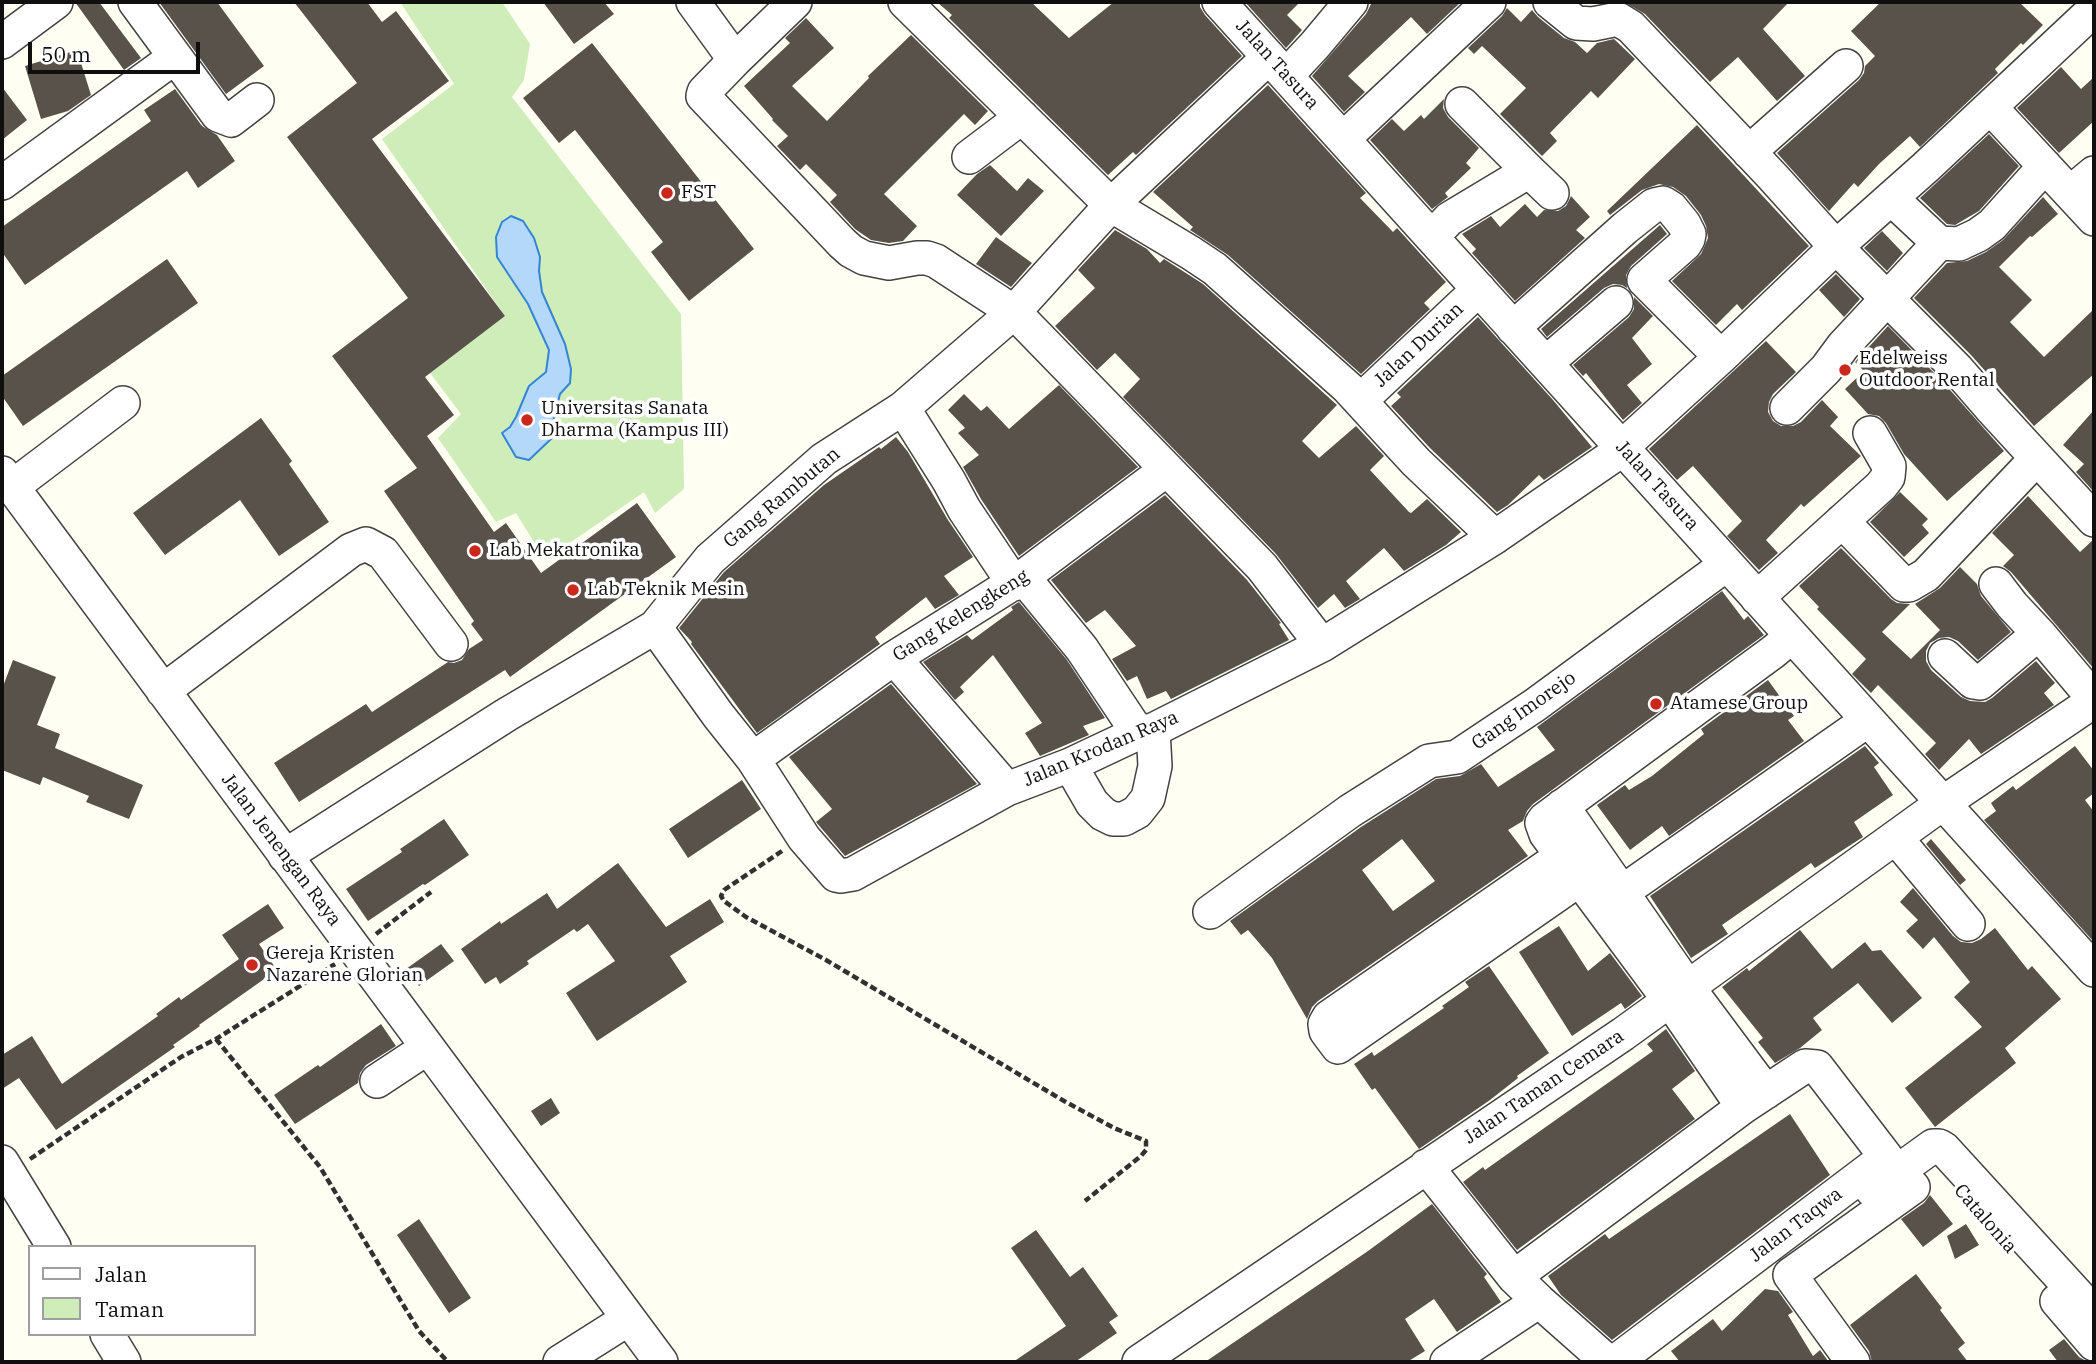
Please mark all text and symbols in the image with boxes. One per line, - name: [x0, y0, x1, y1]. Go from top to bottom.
- street label: Jalan Tasura: [1231, 15, 1323, 115]
- scale bar: [32, 28, 203, 72]
- text: 50 m: [41, 40, 91, 68]
- place label: FST: [681, 182, 716, 204]
- marker: FST: [659, 185, 675, 201]
- street label: Jalan Durian: [1370, 298, 1468, 392]
- place label: Edelweiss Outdoor Rental: [1859, 348, 1995, 392]
- marker: Edelweiss Outdoor Rental: [1837, 362, 1853, 378]
- place label: Universitas Sanata Dharma (Kampus III): [541, 398, 729, 442]
- marker: Universitas Sanata Dharma (Kampus III): [519, 412, 535, 428]
- street label: Jalan Tasura: [1611, 436, 1703, 536]
- street label: Gang Rambutan: [719, 443, 845, 553]
- place label: Lab Mekatronika: [489, 540, 640, 562]
- marker: Lab Mekatronika: [467, 543, 483, 559]
- street label: Gang Kelengkeng: [889, 565, 1033, 667]
- place label: Lab Teknik Mesin: [587, 579, 745, 601]
- marker: Lab Teknik Mesin: [565, 582, 581, 598]
- street label: Gang Imorejo: [1468, 667, 1580, 755]
- place label: Atamese Group: [1670, 693, 1808, 715]
- marker: Atamese Group: [1648, 696, 1664, 712]
- street label: Jalan Krodan Raya: [1020, 706, 1182, 792]
- street label: Jalan Jenengan Raya: [216, 769, 346, 931]
- place label: Gereja Kristen Nazarene Glorian: [266, 943, 423, 987]
- marker: Gereja Kristen Nazarene Glorian: [244, 957, 260, 973]
- street label: Jalan Taman Cemara: [1460, 1025, 1628, 1149]
- street label: Catalonia: [1949, 1180, 2021, 1258]
- street label: Jalan Taqwa: [1745, 1183, 1847, 1267]
- legend: [28, 1245, 256, 1336]
- text: Jalan: [95, 1260, 147, 1288]
- text: Taman: [95, 1295, 164, 1323]

